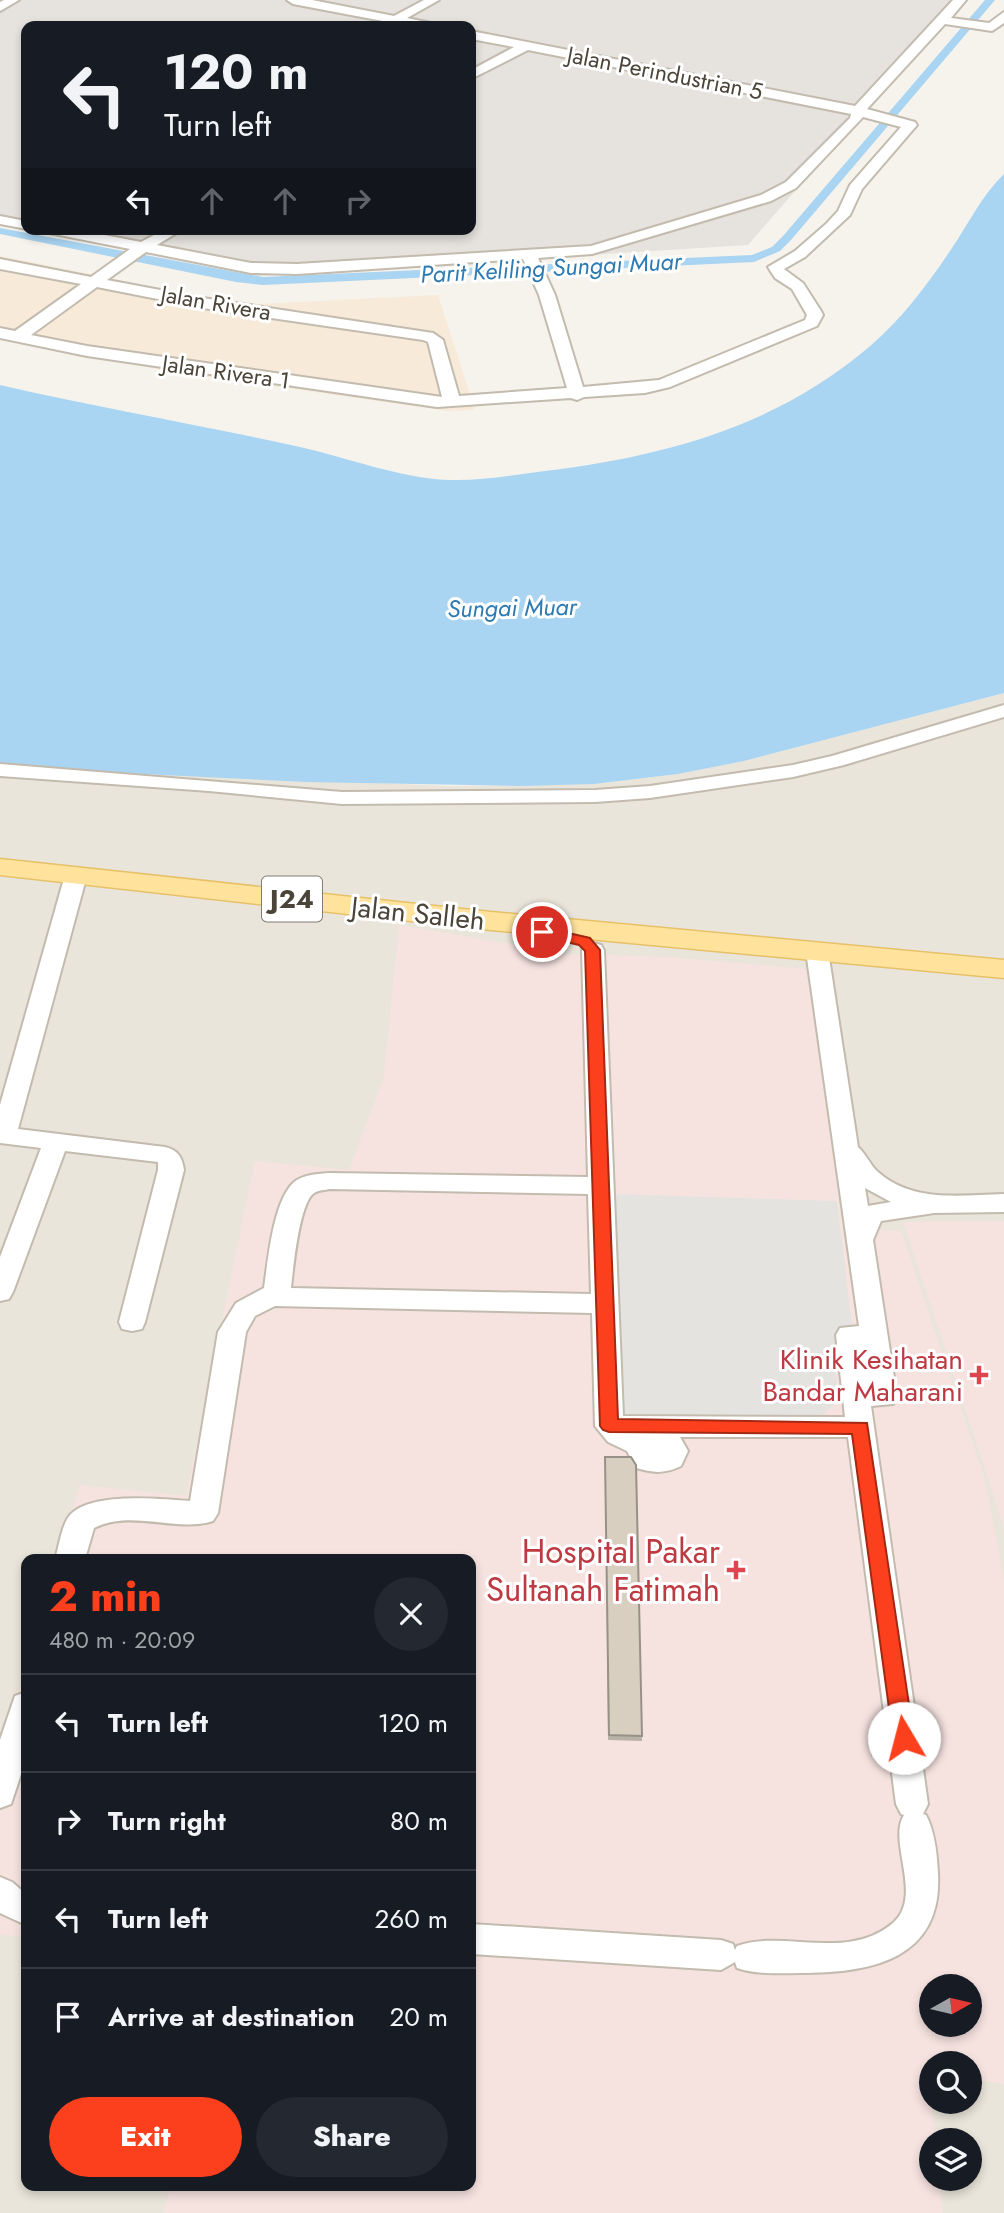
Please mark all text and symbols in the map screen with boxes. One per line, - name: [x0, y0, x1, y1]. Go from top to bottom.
- text: 120 m: [164, 37, 308, 107]
- street label: Jalan Perindustrian 5: [561, 37, 766, 109]
- icon: left: [49, 49, 140, 140]
- text: Turn left: [164, 102, 271, 148]
- icon: left: [120, 182, 158, 220]
- icon: ahead: [193, 182, 231, 220]
- icon: ahead: [266, 182, 304, 220]
- icon: right: [339, 182, 377, 220]
- water label: Parit Keliling Sungai Muar: [419, 243, 684, 292]
- street label: Jalan Rivera: [155, 276, 274, 329]
- street label: Jalan Rivera 1: [157, 346, 292, 398]
- water label: Sungai Muar: [447, 589, 579, 626]
- road number: J24: [262, 876, 322, 922]
- street label: Jalan Salleh: [345, 886, 487, 941]
- pin: [512, 902, 572, 962]
- icon: arrive: [523, 913, 561, 951]
- place label: Klinik Kesihatan Bandar Maharani: [762, 1339, 963, 1412]
- marker: Klinik Kesihatan Bandar Maharani: [969, 1365, 989, 1385]
- place label: Hospital Pakar Sultanah Fatimah: [486, 1528, 721, 1613]
- marker: Hospital Pakar Sultanah Fatimah: [726, 1560, 746, 1580]
- text: 2 min: [49, 1566, 162, 1627]
- button: close: [374, 1577, 448, 1651]
- text: 480 m · 20:09: [49, 1623, 195, 1657]
- position arrow: [867, 1701, 941, 1775]
- icon: left: [49, 1704, 87, 1742]
- text: Turn left: [108, 1704, 208, 1742]
- text: 120 m: [378, 1704, 448, 1742]
- icon: right: [49, 1802, 87, 1840]
- text: Turn right: [108, 1802, 226, 1840]
- text: 80 m: [390, 1802, 448, 1840]
- icon: left: [49, 1900, 87, 1938]
- text: Turn left: [108, 1900, 208, 1938]
- text: 260 m: [375, 1900, 448, 1938]
- north arrow: [919, 1974, 982, 2037]
- map controls: [919, 1974, 982, 2191]
- icon: arrive: [49, 1998, 87, 2036]
- text: Arrive at destination: [108, 1998, 355, 2036]
- text: 20 m: [390, 1998, 448, 2036]
- button: search: [919, 2051, 982, 2114]
- button: Exit: [49, 2097, 242, 2177]
- button: Share: [256, 2097, 448, 2177]
- button: layers: [919, 2128, 982, 2191]

